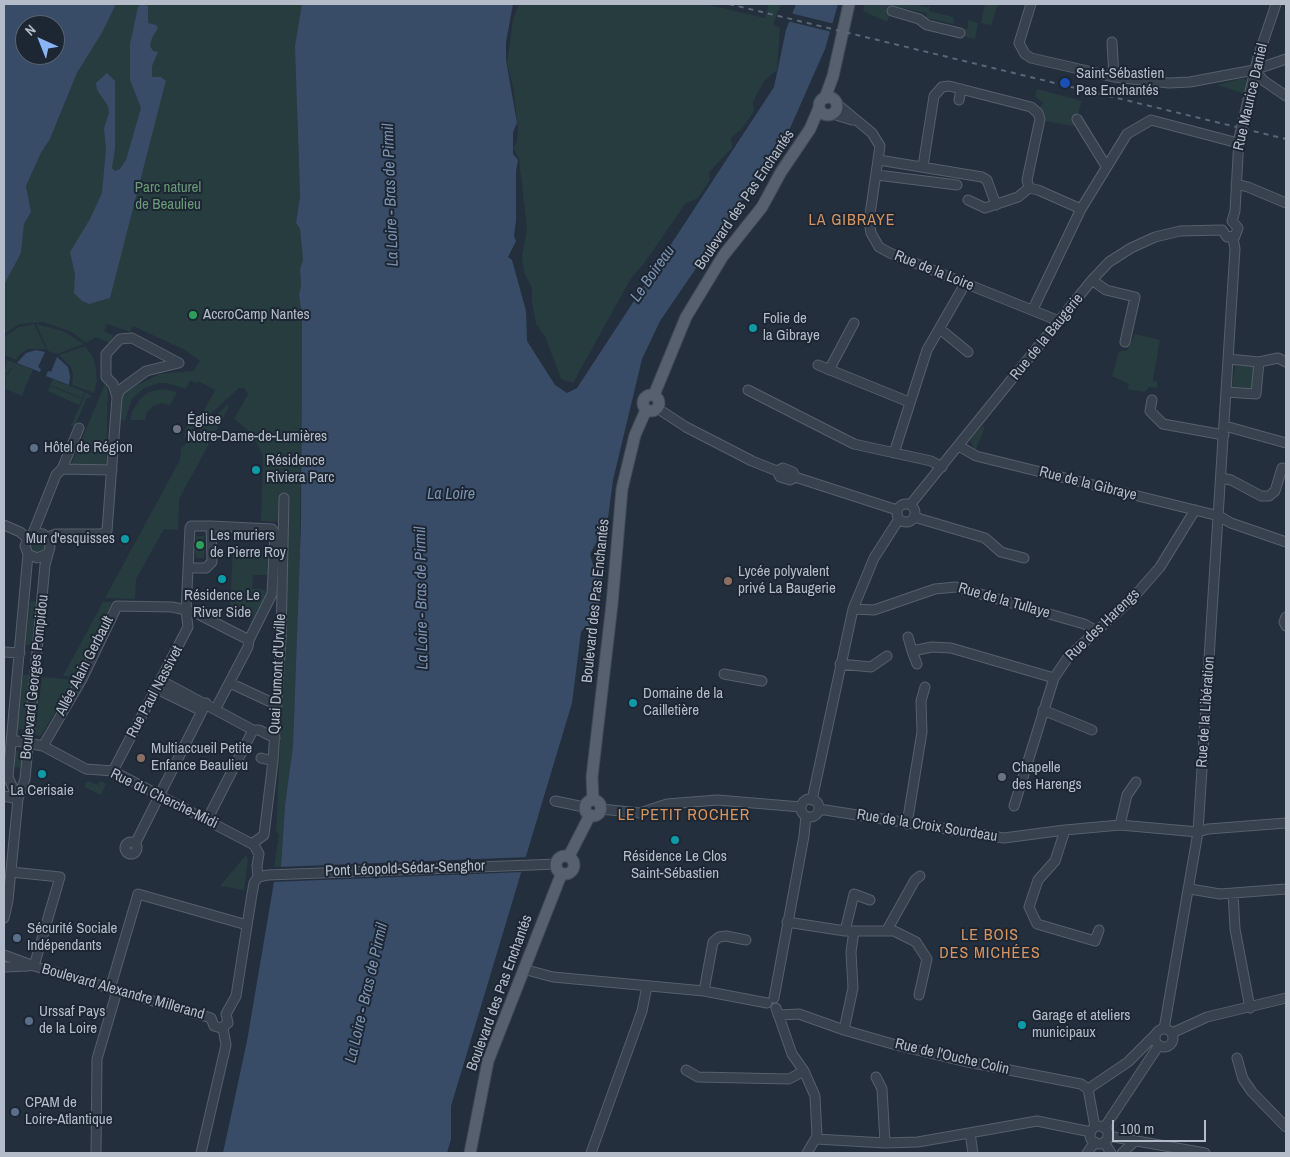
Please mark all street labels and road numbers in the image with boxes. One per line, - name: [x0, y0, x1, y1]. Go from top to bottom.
- street label: Rue Maurice Daniel: [1230, 42, 1272, 152]
- street label: Boulevard des Pas Enchantés: [691, 127, 799, 273]
- street label: Rue de la Loire: [892, 247, 976, 295]
- street label: Rue de la Baugerie: [1007, 290, 1087, 384]
- street label: Rue de la Gibraye: [1037, 463, 1139, 505]
- street label: Boulevard des Pas Enchantés: [578, 518, 614, 684]
- street label: Rue de la Tullaye: [956, 579, 1052, 623]
- street label: Rue des Harengs: [1062, 585, 1144, 665]
- street label: Boulevard Georges Pompidou: [17, 594, 53, 760]
- street label: Allée Alain Gerbault: [52, 613, 118, 719]
- street label: Quai Dumont d'Urville: [266, 613, 290, 735]
- street label: Rue Paul Nassivet: [123, 643, 187, 741]
- street label: Rue de la Libération: [1193, 656, 1219, 768]
- street label: Rue du Cherche-Midi: [107, 765, 221, 833]
- street label: Rue de la Croix Sourdeau: [855, 806, 999, 846]
- street label: Pont Léopold-Sédar-Senghor: [325, 857, 485, 881]
- street label: Boulevard des Pas Enchantés: [463, 912, 537, 1074]
- street label: Boulevard Alexandre Millerand: [40, 960, 206, 1024]
- street label: Rue de l'Ouche Colin: [893, 1035, 1011, 1079]

